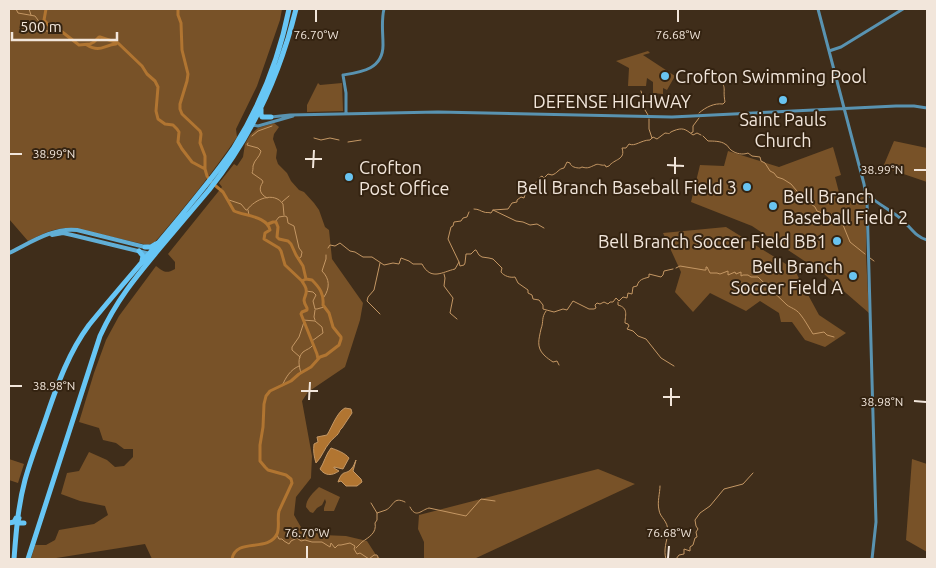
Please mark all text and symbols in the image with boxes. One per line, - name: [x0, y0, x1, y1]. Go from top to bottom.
- scale bar: [12, 10, 118, 42]
- text: 500 m: [20, 18, 62, 35]
- text: 76.70°W: [294, 28, 339, 41]
- text: 76.68°W: [656, 28, 701, 41]
- place label: Crofton Swimming Pool: [675, 66, 867, 86]
- marker: Crofton Swimming Pool: [659, 70, 671, 82]
- street label: DEFENSE HIGHWAY: [533, 91, 691, 111]
- marker: Saint Pauls Church: [777, 94, 789, 106]
- place label: Saint Pauls Church: [739, 109, 827, 150]
- text: 38.99°N: [33, 147, 75, 160]
- place label: Crofton Post Office: [359, 157, 449, 198]
- text: 38.99°N: [861, 163, 903, 176]
- marker: Crofton Post Office: [343, 171, 355, 183]
- place label: Bell Branch Baseball Field 3: [516, 177, 737, 197]
- marker: Bell Branch Baseball Field 3: [741, 181, 753, 193]
- place label: Bell Branch Baseball Field 2: [783, 186, 908, 227]
- marker: Bell Branch Baseball Field 2: [767, 200, 779, 212]
- place label: Bell Branch Soccer Field BB1: [598, 231, 827, 251]
- marker: Bell Branch Soccer Field BB1: [831, 235, 843, 247]
- place label: Bell Branch Soccer Field A: [731, 256, 843, 297]
- marker: Bell Branch Soccer Field A: [847, 270, 859, 282]
- text: 38.98°N: [33, 379, 75, 392]
- text: 38.98°N: [861, 395, 903, 408]
- text: 76.70°W: [285, 526, 330, 539]
- text: 76.68°W: [647, 526, 692, 539]

